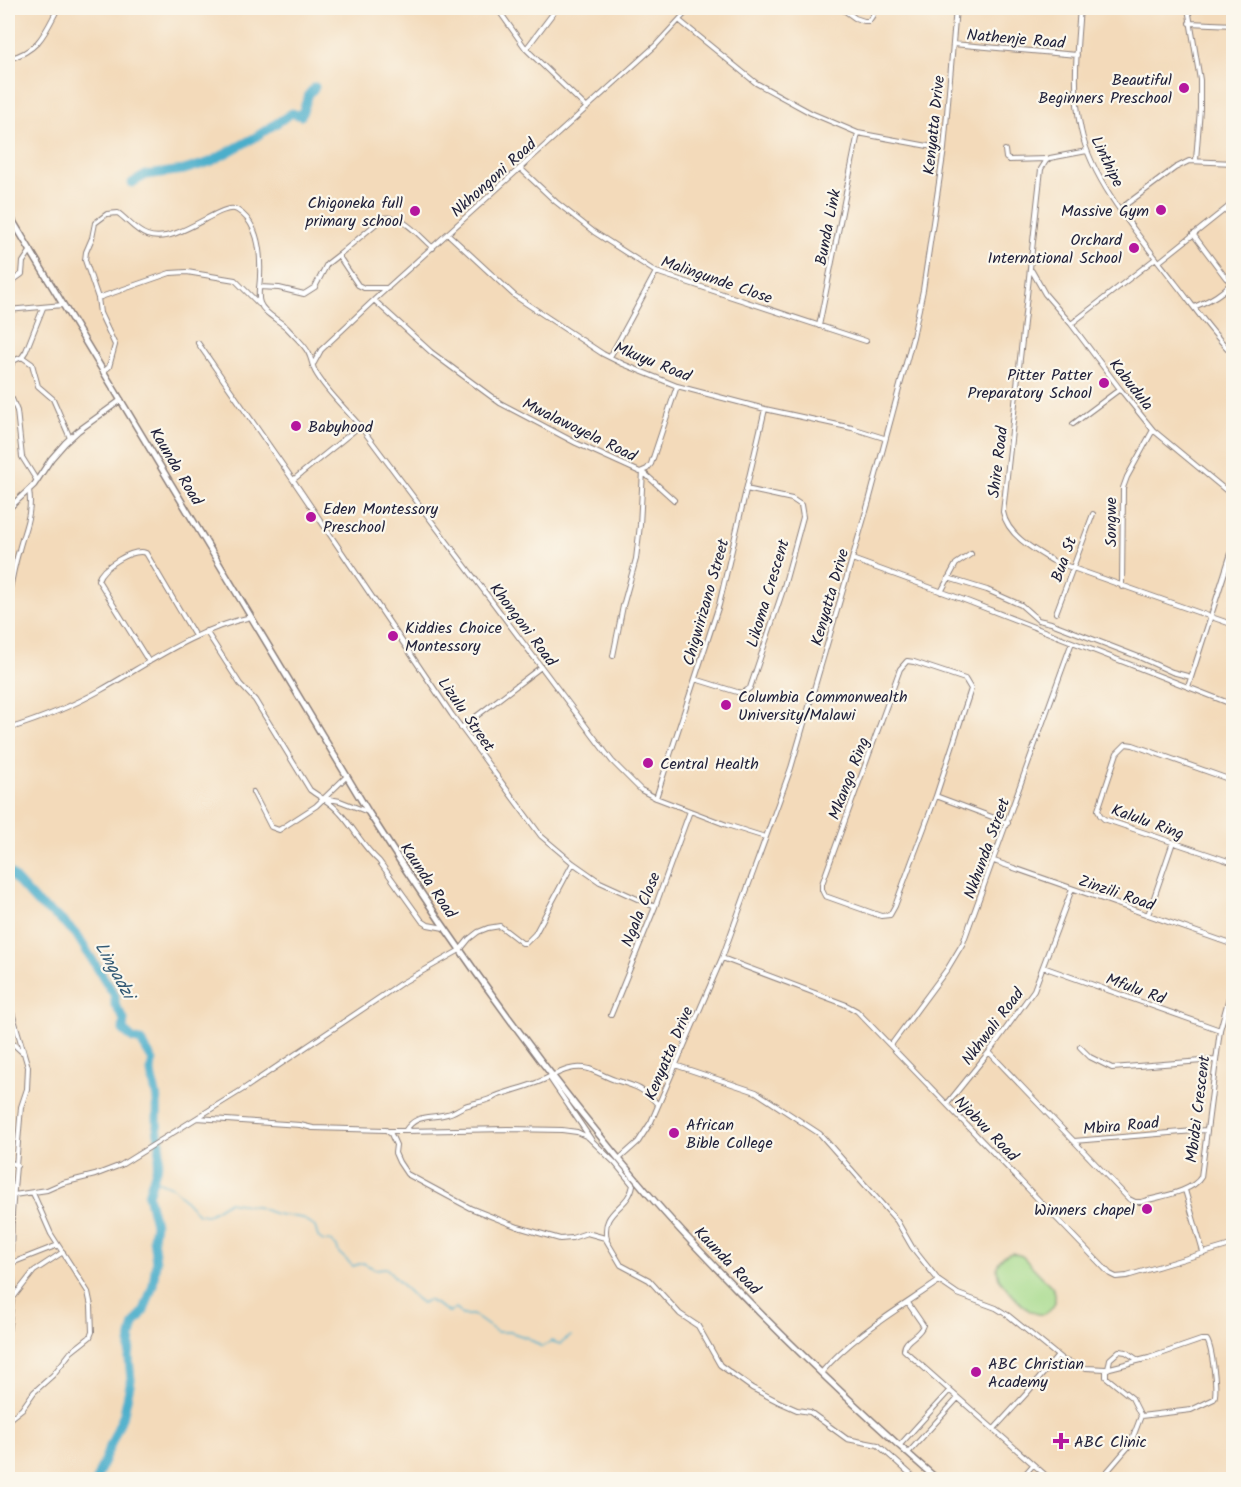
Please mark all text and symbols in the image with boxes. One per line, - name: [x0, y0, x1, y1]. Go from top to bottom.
- street label: Nathenje Road: [966, 23, 1067, 56]
- place label: Beautiful Beginners Preschool: [1038, 68, 1172, 111]
- street label: Kenyatta Drive: [917, 74, 952, 176]
- marker: Beautiful Beginners Preschool: [1177, 81, 1191, 95]
- street label: Nkhongoni Road: [445, 132, 543, 224]
- street label: Linthipe: [1083, 132, 1130, 192]
- street label: Bunda Link: [809, 187, 848, 267]
- place label: Chigoneka full primary school: [305, 191, 403, 234]
- place label: Massive Gym: [1061, 199, 1149, 224]
- marker: Massive Gym: [1154, 203, 1168, 217]
- marker: Chigoneka full primary school: [408, 204, 422, 218]
- place label: Orchard International School: [988, 228, 1123, 271]
- marker: Orchard International School: [1127, 241, 1141, 255]
- street label: Malingunde Close: [657, 250, 776, 311]
- street label: Mkuyu Road: [610, 336, 696, 390]
- street label: Kabudula: [1102, 354, 1159, 416]
- place label: Pitter Patter Preparatory School: [968, 363, 1094, 406]
- marker: Pitter Patter Preparatory School: [1097, 376, 1111, 390]
- street label: Mwalawoyela Road: [518, 392, 642, 469]
- place label: Babyhood: [308, 415, 374, 440]
- marker: Babyhood: [289, 419, 303, 433]
- street label: Kaunda Road: [143, 423, 209, 511]
- street label: Shire Road: [982, 424, 1015, 499]
- place label: Eden Montessory Preschool: [323, 497, 438, 540]
- street label: Songwe: [1099, 497, 1124, 547]
- marker: Eden Montessory Preschool: [304, 510, 318, 524]
- street label: Bua St: [1045, 533, 1084, 586]
- street label: Chigwirizano Street: [676, 535, 737, 669]
- street label: Likoma Crescent: [740, 536, 797, 651]
- street label: Kenyatta Drive: [805, 546, 856, 649]
- street label: Khongoni Road: [483, 578, 563, 673]
- place label: Kiddies Choice Montessory: [405, 616, 502, 659]
- marker: Kiddies Choice Montessory: [386, 629, 400, 643]
- street label: Lizulu Street: [431, 673, 501, 758]
- place label: Columbia Commonwealth University/Malawi: [738, 685, 908, 728]
- marker: Columbia Commonwealth University/Malawi: [719, 698, 733, 712]
- street label: Mkango Ring: [822, 734, 877, 823]
- place label: Central Health: [660, 752, 759, 777]
- marker: Central Health: [641, 756, 655, 770]
- street label: Nkhunda Street: [958, 794, 1017, 902]
- street label: Kalulu Ring: [1108, 798, 1187, 847]
- street label: Kaunda Road: [393, 838, 463, 925]
- street label: Ngala Close: [615, 868, 668, 951]
- street label: Zinzili Road: [1075, 869, 1159, 918]
- water label: Lingadzi: [86, 937, 143, 1008]
- street label: Mfulu Rd: [1102, 967, 1170, 1012]
- street label: Nkhwali Road: [956, 982, 1031, 1071]
- street label: Kenyatta Drive: [638, 1003, 700, 1104]
- street label: Mbidzi Crescent: [1179, 1053, 1218, 1164]
- street label: Njobvu Road: [948, 1090, 1025, 1168]
- street label: Mbira Road: [1082, 1111, 1161, 1142]
- place label: African Bible College: [686, 1113, 773, 1156]
- marker: African Bible College: [667, 1126, 681, 1140]
- place label: Winners chapel: [1034, 1198, 1135, 1223]
- marker: Winners chapel: [1140, 1202, 1154, 1216]
- street label: Kaunda Road: [688, 1221, 767, 1302]
- place label: ABC Christian Academy: [988, 1352, 1084, 1395]
- marker: ABC Christian Academy: [969, 1365, 983, 1379]
- place label: ABC Clinic: [1074, 1430, 1147, 1455]
- marker: ABC Clinic: [1052, 1432, 1070, 1450]

